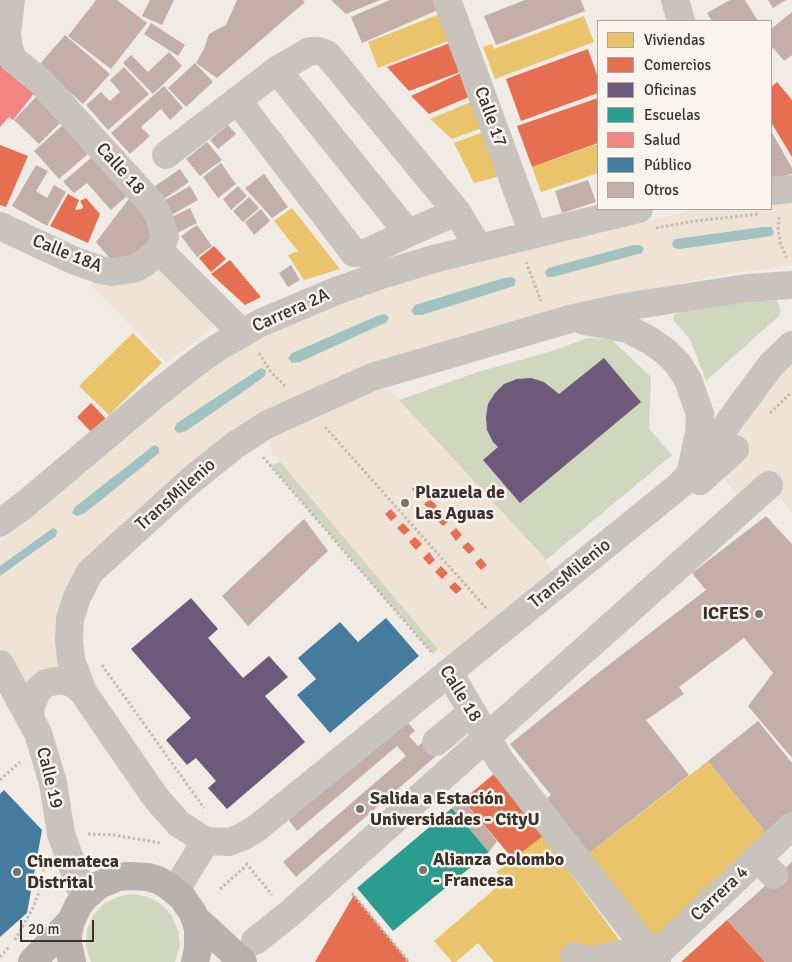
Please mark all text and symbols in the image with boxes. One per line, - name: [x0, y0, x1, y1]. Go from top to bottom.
- legend: [597, 20, 772, 210]
- text: Viviendas: [644, 31, 705, 49]
- text: Comercios: [644, 56, 711, 74]
- text: Oficinas: [644, 81, 696, 99]
- street label: Calle 17: [469, 84, 511, 150]
- text: Escuelas: [644, 106, 700, 124]
- text: Salud: [644, 131, 680, 149]
- street label: Calle 18: [91, 139, 149, 199]
- text: Público: [644, 156, 692, 174]
- text: Otros: [644, 181, 679, 199]
- street label: Calle 18A: [29, 230, 105, 278]
- street label: Carrera 2A: [249, 284, 333, 338]
- street label: TransMilenio: [132, 454, 220, 536]
- place label: Plazuela de Las Aguas: [415, 482, 505, 524]
- marker: Plazuela de Las Aguas: [399, 497, 411, 509]
- street label: TransMilenio: [525, 534, 615, 614]
- place label: ICFES: [702, 603, 749, 625]
- marker: ICFES: [753, 608, 765, 620]
- street label: Calle 18: [434, 662, 486, 726]
- street label: Calle 19: [31, 745, 67, 811]
- place label: Salida a Estación Universidades - CityU: [370, 788, 540, 831]
- marker: Salida a Estación Universidades - CityU: [354, 803, 366, 815]
- place label: Alianza Colombo - Francesa: [433, 849, 564, 892]
- place label: Cinemateca Distrital: [27, 851, 119, 894]
- street label: Carrera 4: [687, 862, 753, 926]
- marker: Alianza Colombo - Francesa: [417, 864, 429, 876]
- marker: Cinemateca Distrital: [11, 866, 23, 878]
- scale bar: [22, 910, 96, 942]
- text: 20 m: [28, 920, 59, 938]

